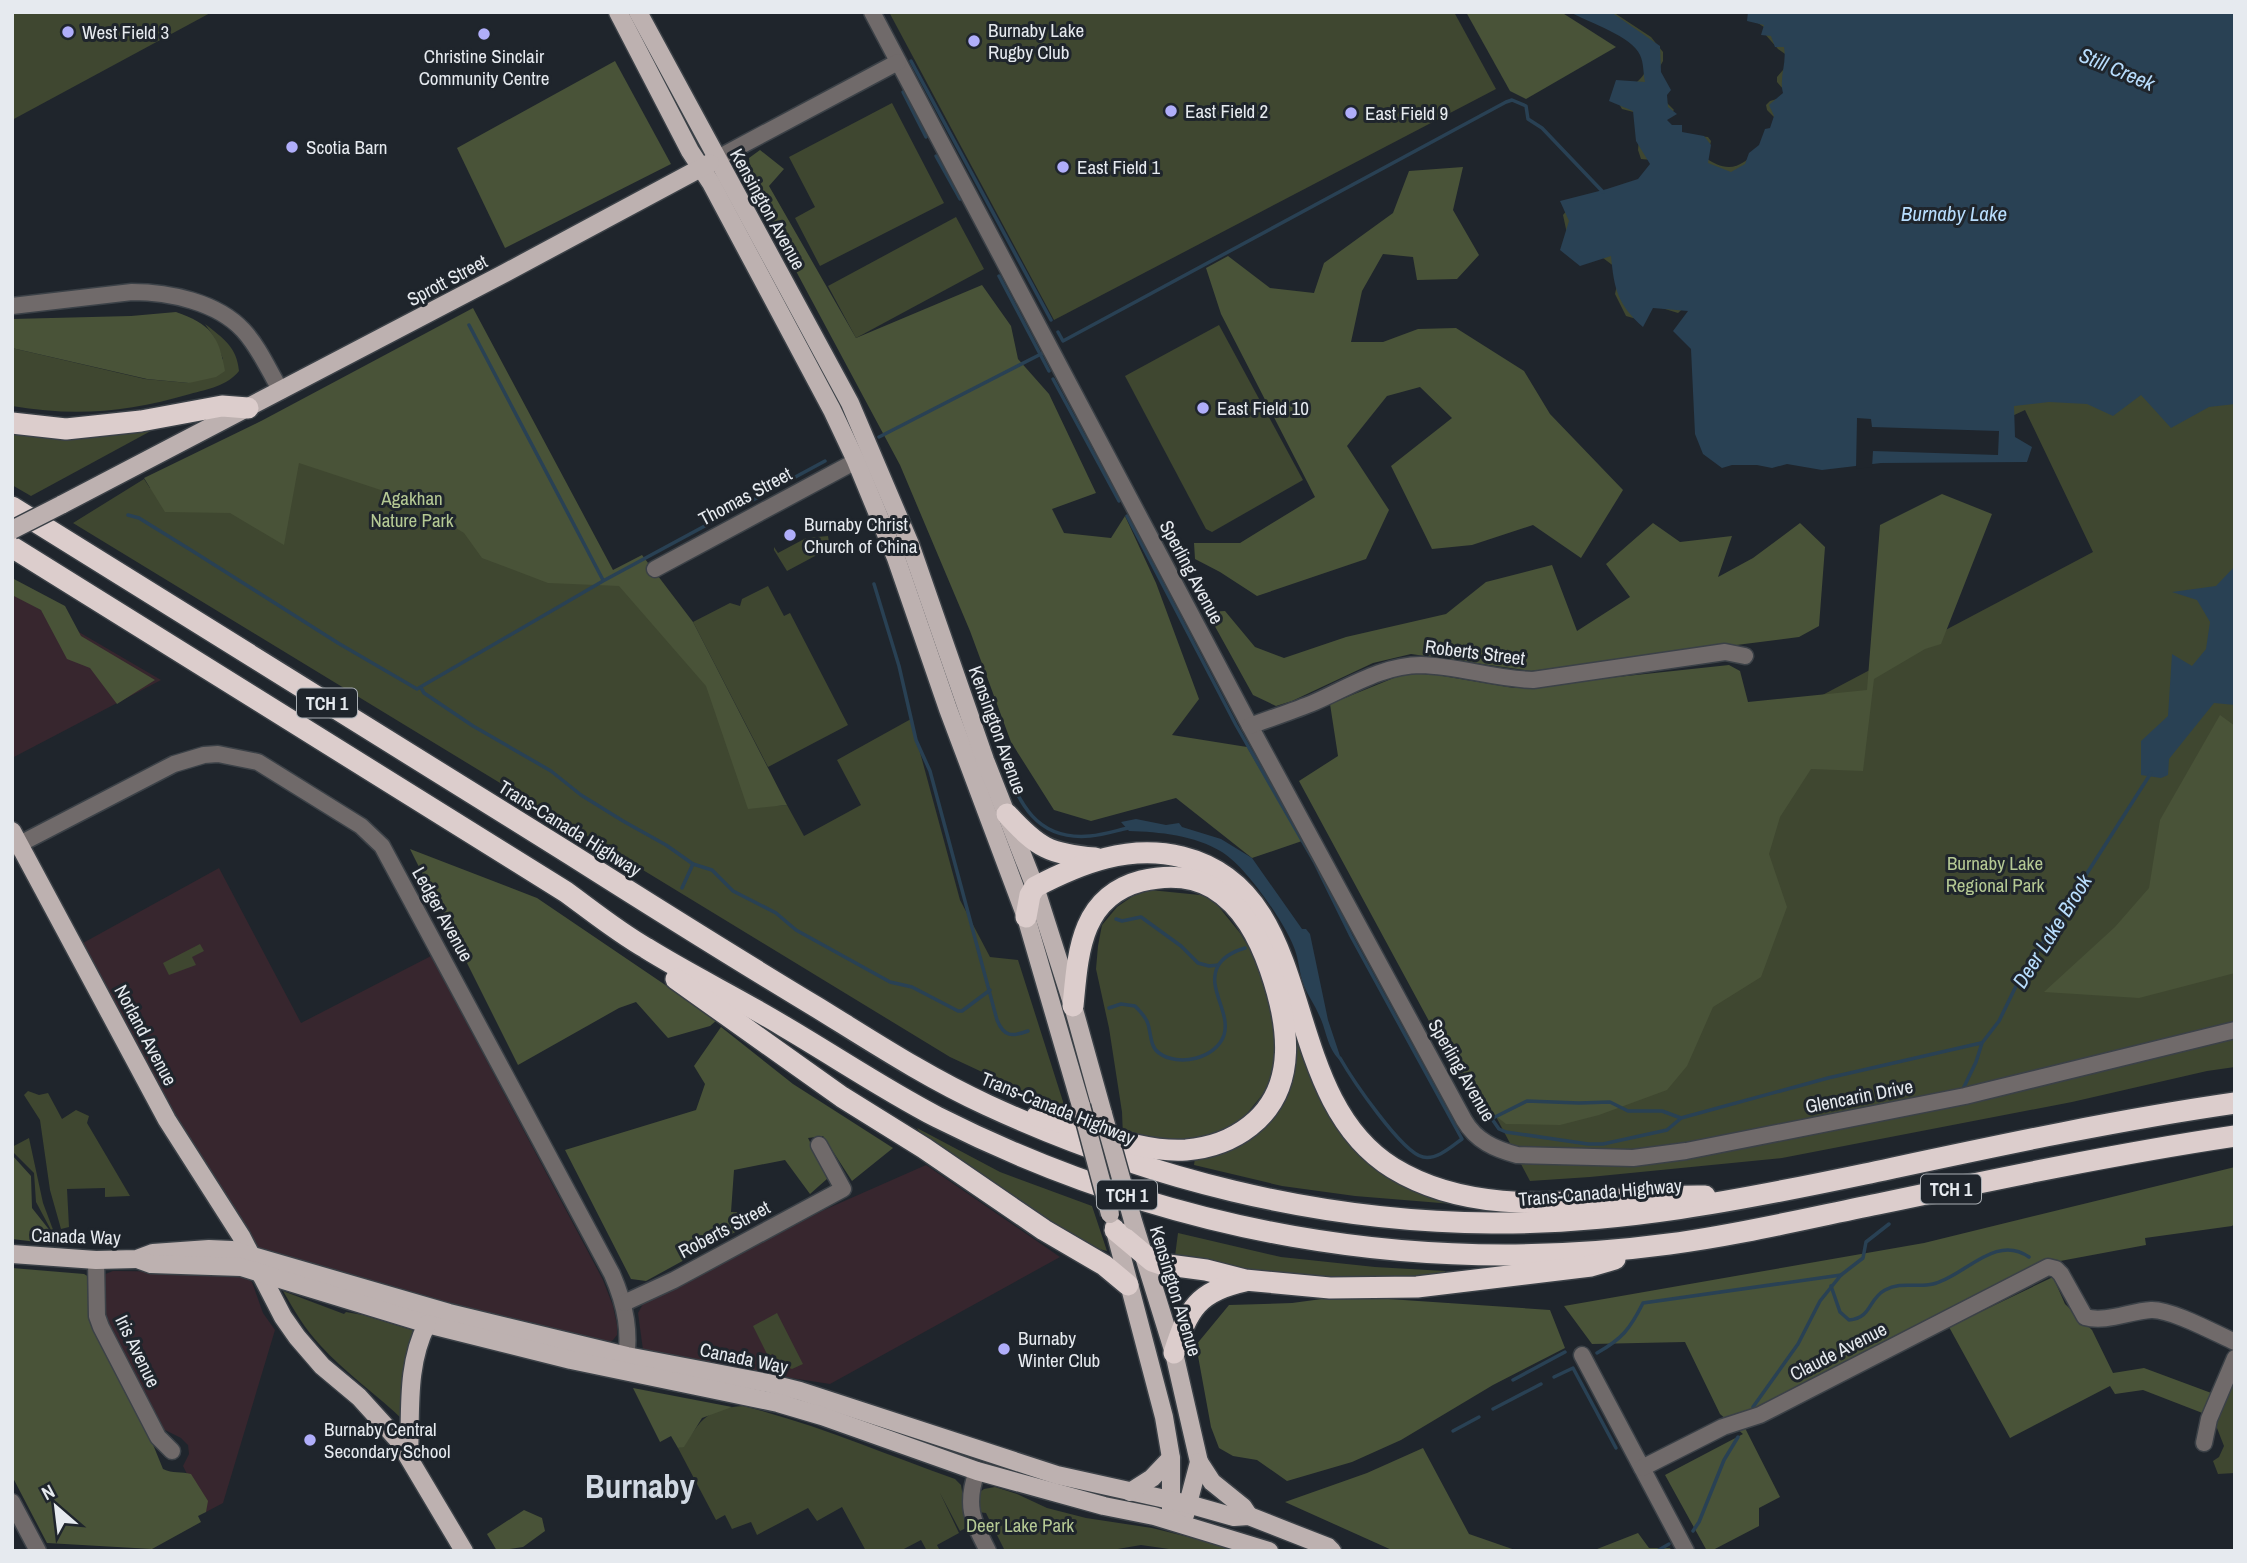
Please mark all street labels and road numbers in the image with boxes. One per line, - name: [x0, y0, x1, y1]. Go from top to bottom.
- street label: Kensington Avenue: [724, 144, 812, 274]
- street label: Sprott Street: [402, 248, 492, 312]
- street label: Thomas Street: [694, 460, 797, 531]
- street label: Sperling Avenue: [1154, 516, 1230, 628]
- street label: Roberts Street: [1424, 633, 1527, 671]
- street label: Kensington Avenue: [963, 662, 1033, 798]
- road number: TCH 1: [297, 688, 357, 718]
- street label: Trans-Canada Highway: [494, 774, 647, 883]
- street label: Ledger Avenue: [406, 862, 480, 966]
- street label: Norland Avenue: [109, 980, 183, 1090]
- street label: Sperling Avenue: [1422, 1014, 1502, 1126]
- street label: Trans-Canada Highway: [977, 1065, 1139, 1151]
- street label: Glencarin Drive: [1803, 1073, 1915, 1119]
- street label: Trans-Canada Highway: [1517, 1172, 1683, 1212]
- road number: TCH 1: [1921, 1174, 1981, 1204]
- road number: TCH 1: [1097, 1180, 1157, 1210]
- street label: Roberts Street: [674, 1194, 775, 1264]
- street label: Canada Way: [31, 1221, 121, 1251]
- street label: Kensington Avenue: [1144, 1223, 1208, 1359]
- street label: Iris Avenue: [109, 1310, 167, 1392]
- street label: Claude Avenue: [1785, 1315, 1891, 1387]
- street label: Canada Way: [698, 1336, 791, 1380]

